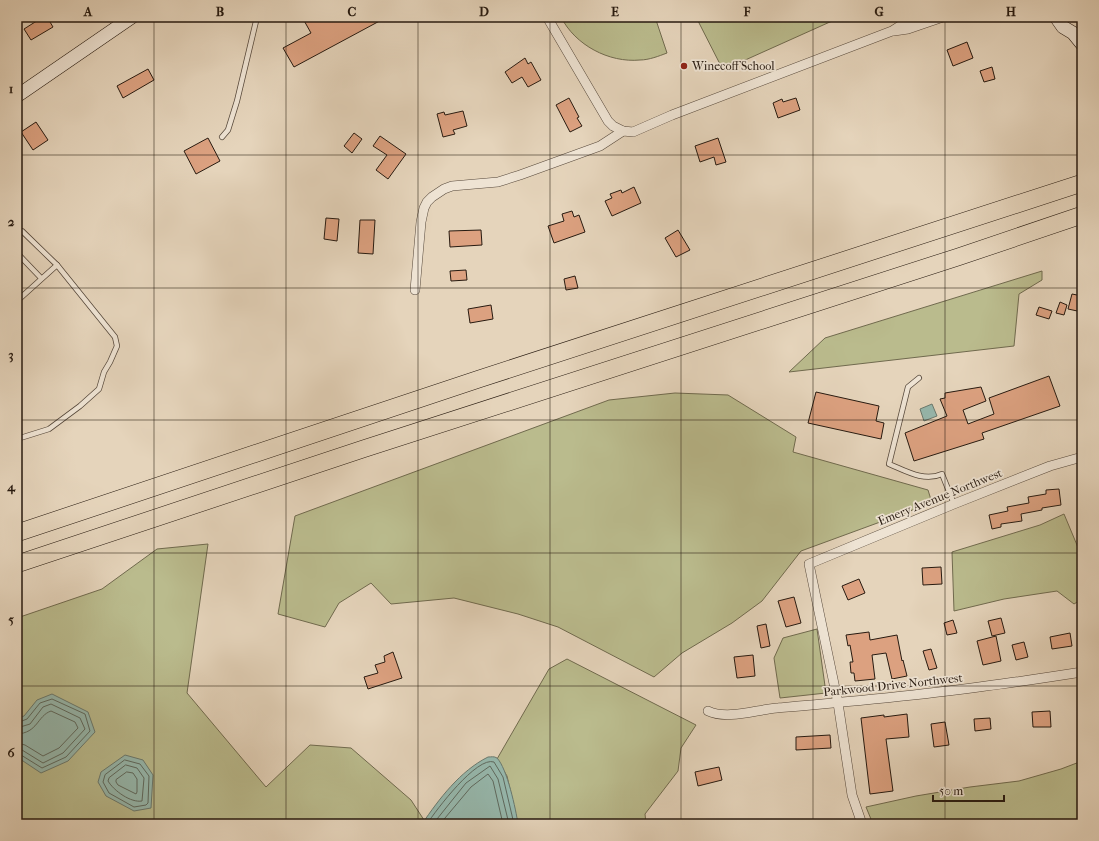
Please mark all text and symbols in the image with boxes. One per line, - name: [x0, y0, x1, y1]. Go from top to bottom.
- text: A: [83, 4, 93, 19]
- text: B: [216, 4, 225, 19]
- text: C: [348, 4, 357, 19]
- text: D: [479, 4, 489, 19]
- text: E: [611, 4, 619, 19]
- text: F: [743, 4, 751, 19]
- text: G: [874, 4, 884, 19]
- text: H: [1006, 4, 1017, 19]
- place label: Winecoff School: [691, 59, 775, 73]
- marker: Winecoff School: [679, 61, 689, 71]
- text: 1: [9, 81, 14, 96]
- text: 2: [8, 214, 15, 229]
- text: 3: [8, 347, 14, 363]
- street label: Emery Avenue Northwest: [876, 465, 1005, 528]
- text: 4: [6, 479, 16, 495]
- text: 5: [8, 612, 14, 627]
- street label: Parkwood Drive Northwest: [823, 671, 964, 699]
- text: 6: [7, 745, 15, 760]
- scale bar: [933, 777, 1004, 803]
- text: 50 m: [939, 784, 963, 798]

